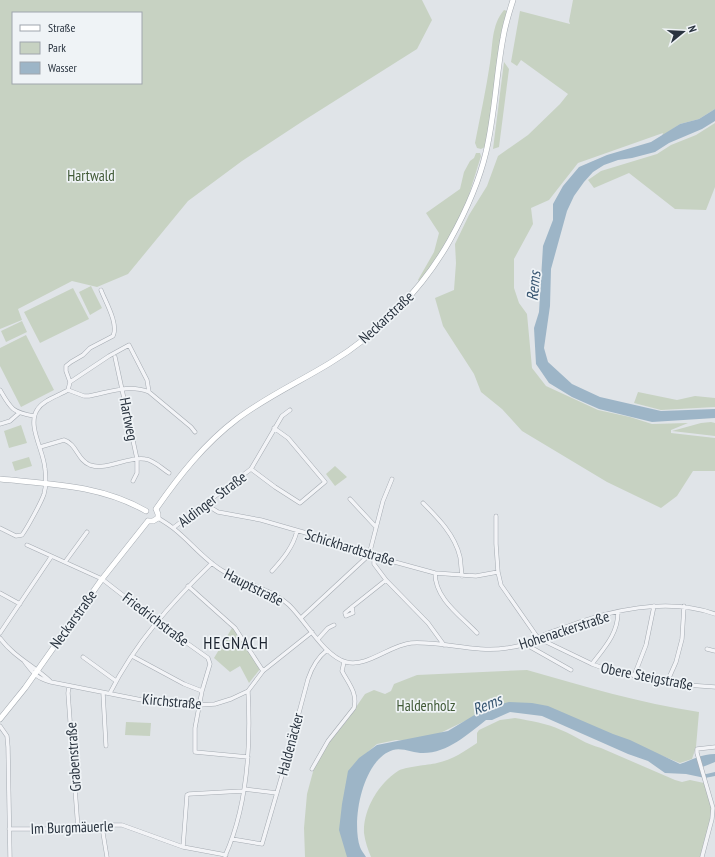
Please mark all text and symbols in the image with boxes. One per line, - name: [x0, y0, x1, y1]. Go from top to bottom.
- legend: [12, 12, 142, 84]
- north arrow: [663, 12, 703, 52]
- text: Straße: [48, 20, 75, 35]
- text: N: [685, 24, 700, 34]
- text: Park: [48, 40, 66, 55]
- text: Wasser: [48, 60, 78, 75]
- park label: Hartwald: [67, 166, 115, 185]
- water label: Rems: [522, 269, 545, 302]
- street label: Neckarstraße: [355, 287, 417, 347]
- street label: Hartweg: [115, 396, 143, 442]
- street label: Aldinger Straße: [174, 467, 250, 531]
- street label: Schickhardtstraße: [303, 524, 397, 570]
- street label: Hauptstraße: [221, 564, 287, 610]
- street label: Neckarstraße: [45, 586, 101, 652]
- street label: Friedrichstraße: [119, 588, 193, 650]
- street label: Hohenackerstraße: [516, 606, 612, 654]
- district label: HEGNACH: [203, 632, 269, 654]
- street label: Obere Steigstraße: [599, 658, 695, 694]
- street label: Kirchstraße: [142, 689, 202, 713]
- water label: Rems: [470, 689, 506, 719]
- park label: Haldenholz: [397, 696, 455, 715]
- street label: Haldenäcker: [273, 710, 308, 777]
- street label: Grabenstraße: [61, 722, 85, 792]
- street label: Im Burgmäuerle: [30, 816, 114, 838]

